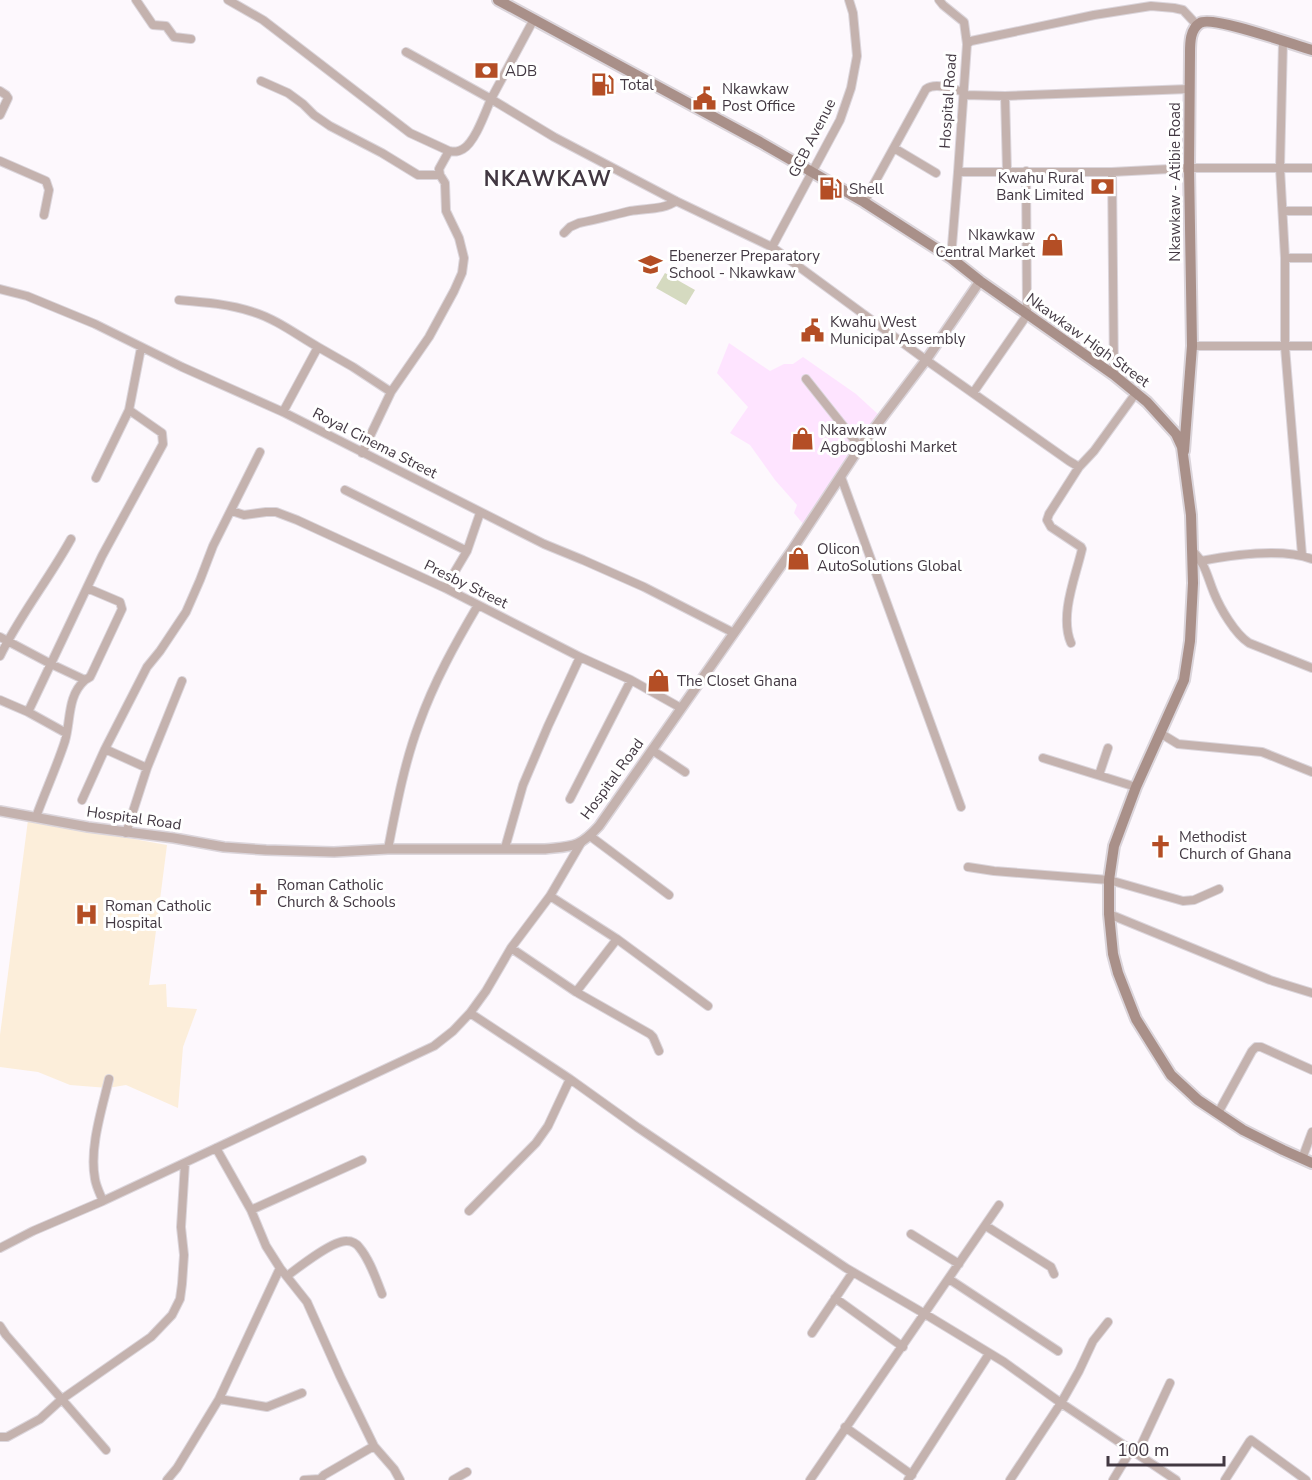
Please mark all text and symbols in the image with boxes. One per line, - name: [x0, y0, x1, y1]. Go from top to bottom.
- street label: Hospital Road: [935, 53, 961, 149]
- bank icon: ADB: [474, 58, 500, 84]
- place label: ADB: [505, 61, 537, 81]
- fuel station icon: Total: [589, 72, 615, 98]
- place label: Total: [620, 75, 654, 95]
- place label: Nkawkaw Post Office: [722, 79, 795, 116]
- public building icon: Nkawkaw Post Office: [691, 85, 717, 111]
- street label: GCB Avenue: [784, 95, 840, 181]
- street label: Nkawkaw - Atibie Road: [1165, 102, 1185, 262]
- district label: NKAWKAW: [484, 165, 612, 193]
- place label: Kwahu Rural Bank Limited: [996, 168, 1085, 205]
- bank icon: Kwahu Rural Bank Limited: [1089, 174, 1115, 200]
- fuel station icon: Shell: [818, 176, 844, 202]
- place label: Shell: [849, 179, 884, 199]
- place label: Nkawkaw Central Market: [935, 225, 1036, 262]
- shop icon: Nkawkaw Central Market: [1040, 231, 1066, 257]
- place label: Ebenerzer Preparatory School - Nkawkaw: [669, 246, 820, 283]
- school or university icon: Ebenerzer Preparatory School - Nkawkaw: [638, 252, 664, 278]
- street label: Nkawkaw High Street: [1022, 288, 1154, 392]
- place label: Kwahu West Municipal Assembly: [830, 312, 966, 349]
- public building icon: Kwahu West Municipal Assembly: [799, 318, 825, 344]
- street label: Royal Cinema Street: [309, 403, 441, 483]
- place label: Nkawkaw Agbogbloshi Market: [820, 420, 957, 457]
- shop icon: Nkawkaw Agbogbloshi Market: [789, 426, 815, 452]
- place label: Olicon AutoSolutions Global: [817, 539, 962, 576]
- shop icon: Olicon AutoSolutions Global: [786, 545, 812, 571]
- street label: Presby Street: [421, 555, 512, 613]
- shop icon: The Closet Ghana: [646, 668, 672, 694]
- place label: The Closet Ghana: [677, 671, 797, 691]
- street label: Hospital Road: [576, 734, 648, 824]
- street label: Hospital Road: [85, 801, 183, 835]
- place label: Methodist Church of Ghana: [1179, 827, 1292, 864]
- church icon: Methodist Church of Ghana: [1148, 833, 1174, 859]
- place label: Roman Catholic Church & Schools: [277, 875, 396, 912]
- church icon: Roman Catholic Church & Schools: [246, 881, 272, 907]
- place label: Roman Catholic Hospital: [105, 896, 211, 933]
- hospital icon: Roman Catholic Hospital: [74, 902, 100, 928]
- scale bar: [1108, 1429, 1224, 1467]
- text: 100 m: [1117, 1438, 1169, 1462]

